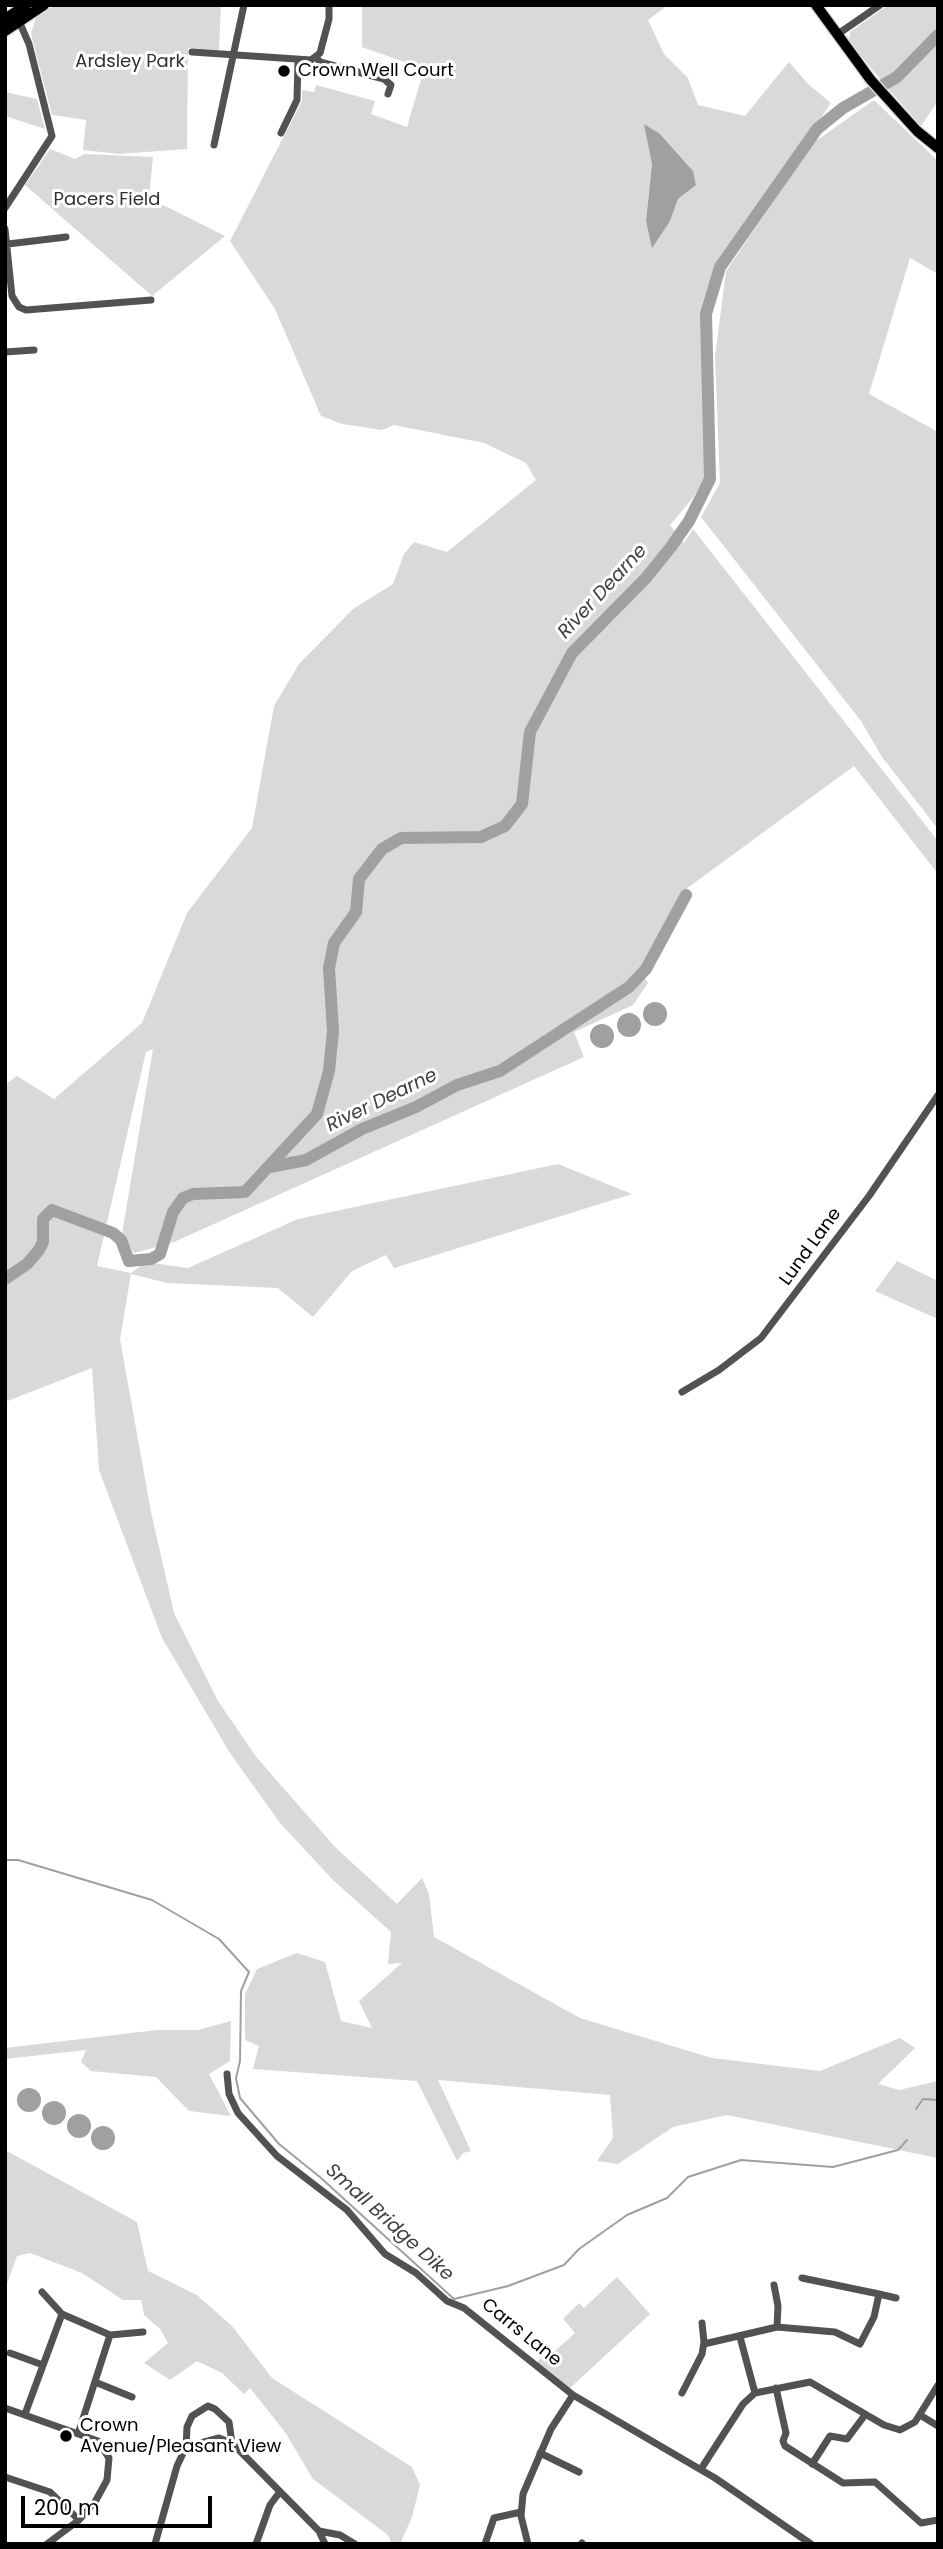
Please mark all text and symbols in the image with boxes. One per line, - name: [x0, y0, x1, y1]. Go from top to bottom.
- park label: Ardsley Park: [75, 51, 185, 73]
- place label: Crown Well Court: [298, 60, 454, 82]
- marker: Crown Well Court: [276, 63, 292, 79]
- park label: Pacers Field: [54, 189, 160, 211]
- water label: River Dearne: [554, 540, 652, 644]
- water label: River Dearne: [323, 1064, 441, 1138]
- street label: Lund Lane: [776, 1204, 846, 1290]
- water label: Small Bridge Dike: [320, 2159, 458, 2287]
- street label: Carrs Lane: [477, 2294, 565, 2372]
- place label: Crown Avenue/Pleasant View: [80, 2415, 281, 2458]
- marker: Crown Avenue/Pleasant View: [58, 2428, 74, 2444]
- scale bar: [24, 2482, 215, 2526]
- text: 200 m: [34, 2493, 100, 2522]

